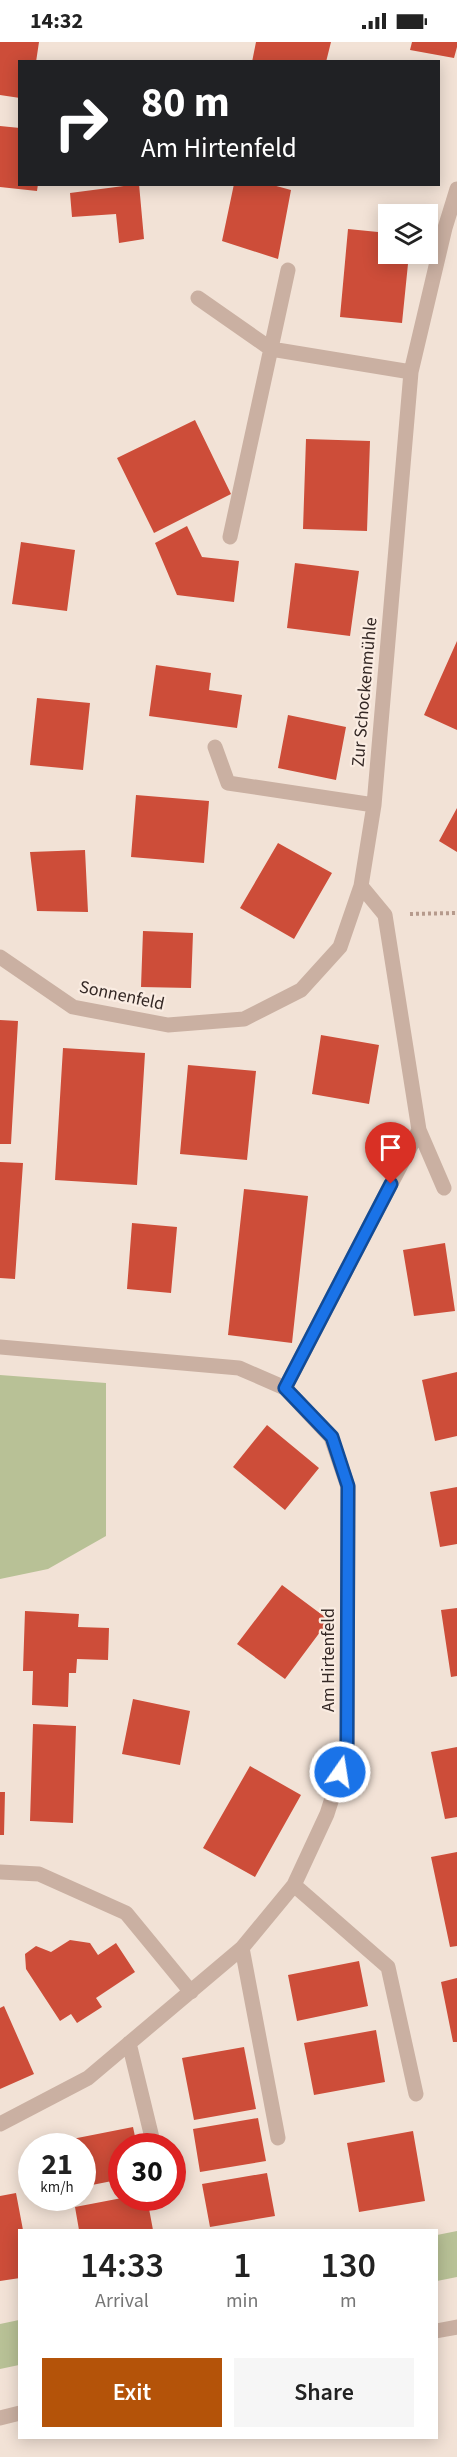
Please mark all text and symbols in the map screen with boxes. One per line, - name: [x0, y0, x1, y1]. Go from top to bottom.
- text: 14:32: [30, 5, 83, 37]
- text: 80 m: [141, 73, 230, 133]
- icon: right: [42, 84, 120, 162]
- text: Am Hirtenfeld: [141, 129, 297, 168]
- map controls: [378, 204, 438, 264]
- button: layers: [378, 204, 438, 264]
- street label: Zur Schockenmühle: [346, 616, 383, 768]
- street label: Sonnenfeld: [77, 974, 167, 1017]
- pin: [365, 1122, 416, 1184]
- icon: arrive: [374, 1131, 407, 1164]
- street label: Am Hirtenfeld: [316, 1608, 341, 1712]
- position arrow: [308, 1740, 372, 1804]
- speed limit sign: 30: [108, 2133, 186, 2211]
- text: 21: [41, 2143, 73, 2186]
- text: km/h: [40, 2177, 74, 2198]
- text: 14:33: [80, 2240, 164, 2291]
- text: 1: [233, 2240, 251, 2291]
- text: 130: [320, 2240, 376, 2291]
- text: Arrival: [95, 2287, 149, 2315]
- text: min: [226, 2287, 258, 2315]
- text: m: [340, 2287, 356, 2315]
- button: Exit: [42, 2358, 222, 2427]
- button: Share: [234, 2358, 414, 2427]

